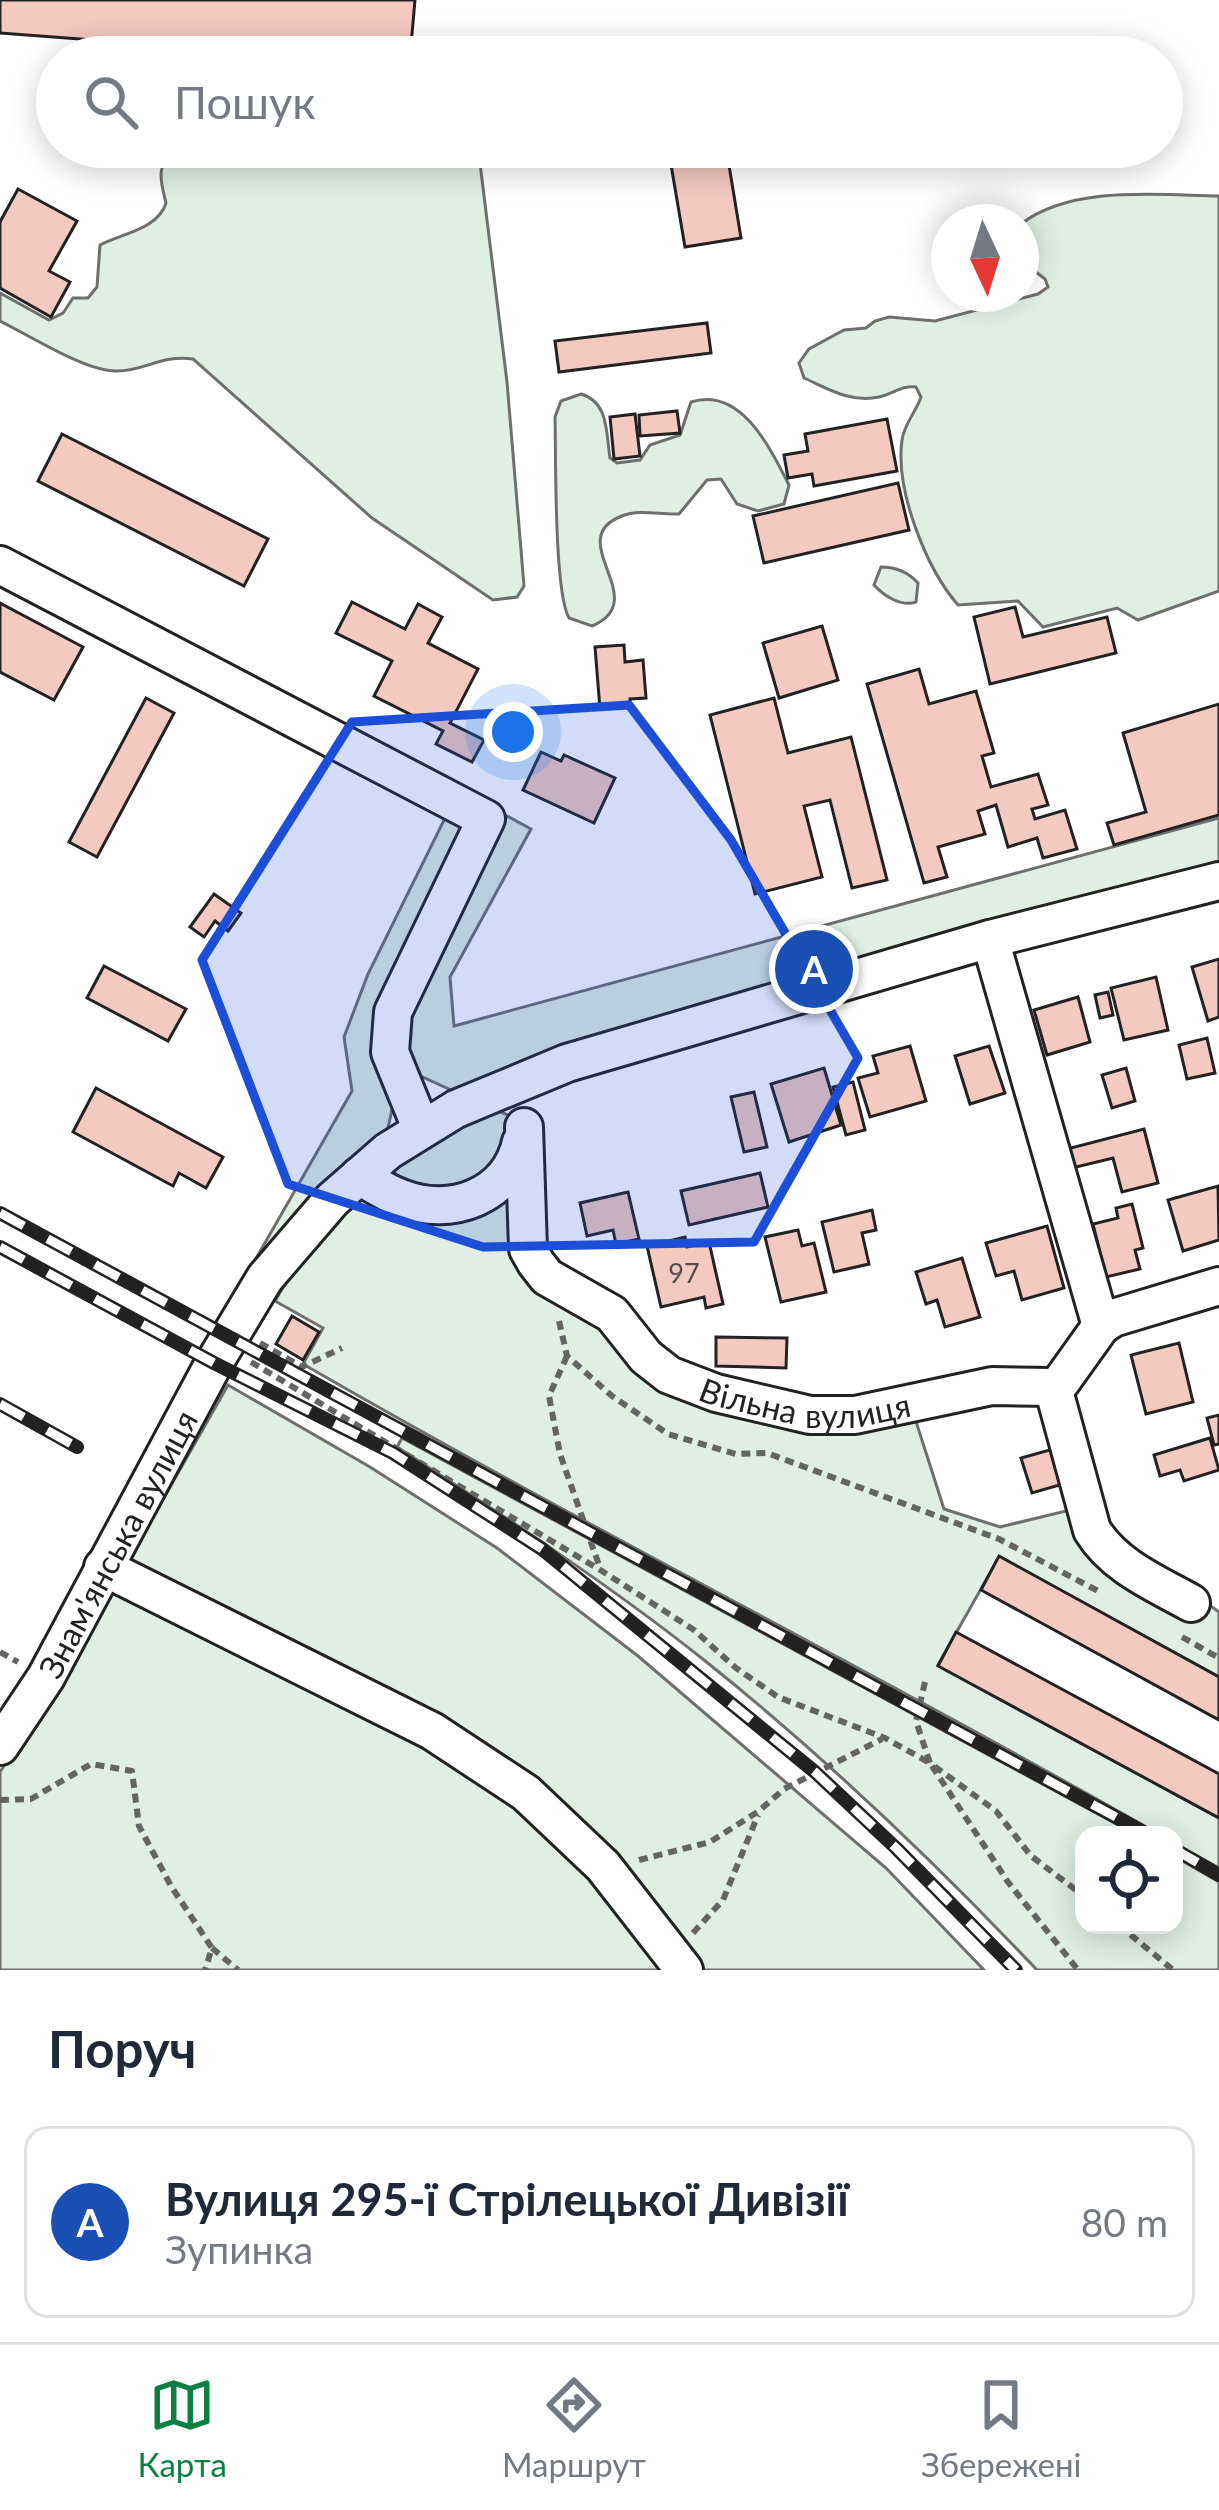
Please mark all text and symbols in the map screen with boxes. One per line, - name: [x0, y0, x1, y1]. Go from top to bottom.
- search box: [36, 36, 1183, 168]
- icon: search: [78, 69, 144, 135]
- text: Пошук: [174, 75, 315, 129]
- north arrow: [931, 204, 1039, 312]
- your location: [483, 702, 543, 762]
- pin: A: [775, 924, 853, 1014]
- house number: 97: [668, 1256, 700, 1289]
- street label: Вільна вулиця: [694, 1369, 914, 1435]
- street label: Знам'янська вулиця: [29, 1403, 205, 1684]
- map controls: [1075, 1826, 1183, 1934]
- button: locate: [1075, 1826, 1183, 1934]
- text: Поруч: [48, 2018, 197, 2079]
- text: Вулиця 295-ї Стрілецької Дивізії: [165, 2172, 849, 2226]
- text: A: [76, 2199, 104, 2245]
- text: 80 m: [1081, 2199, 1168, 2245]
- text: Зупинка: [165, 2226, 313, 2272]
- tab: Карта: [138, 2372, 227, 2484]
- tab: Маршрут: [502, 2372, 646, 2484]
- tab: Збережені: [921, 2372, 1081, 2484]

